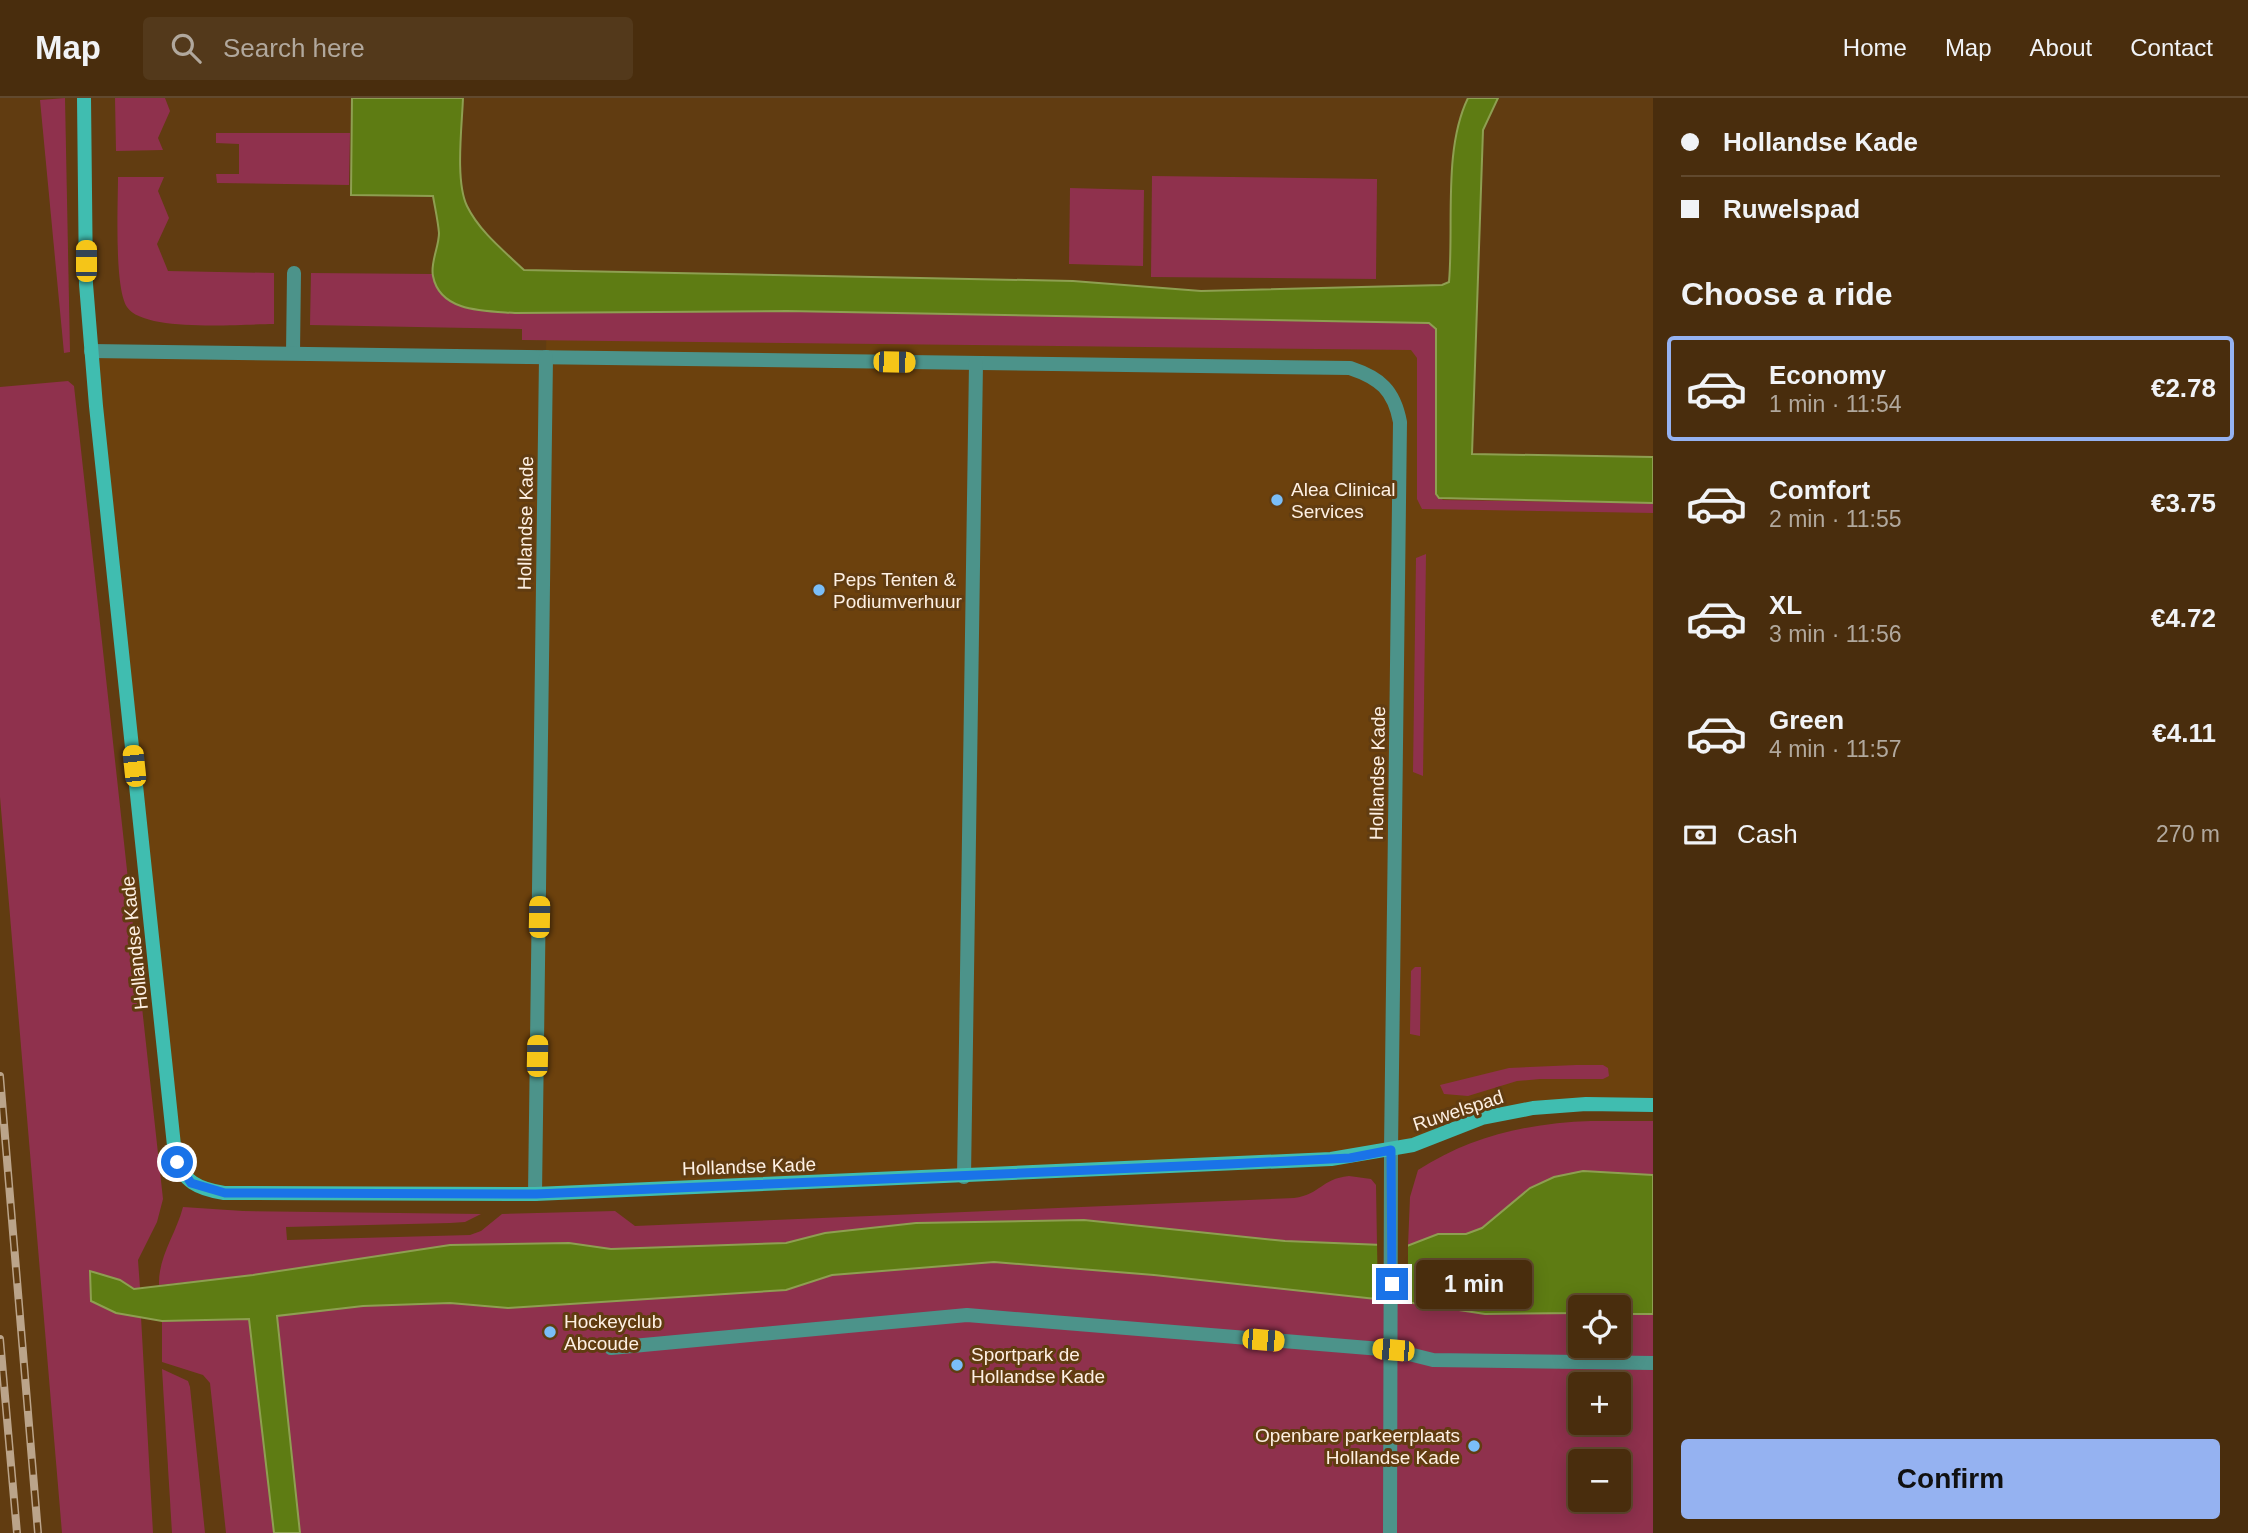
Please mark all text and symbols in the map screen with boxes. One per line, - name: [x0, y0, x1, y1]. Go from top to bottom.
- search box: [143, 17, 633, 80]
- text: Map: [35, 29, 101, 66]
- icon: search: [167, 29, 205, 67]
- text: Search here: [223, 33, 365, 63]
- text: Home: [1843, 34, 1907, 61]
- text: Map: [1945, 34, 1992, 61]
- text: About: [2030, 34, 2092, 61]
- text: Contact: [2130, 34, 2213, 61]
- text: Hollandse Kade: [1723, 127, 1918, 157]
- text: Ruwelspad: [1723, 194, 1860, 224]
- car: [76, 240, 97, 282]
- text: Choose a ride: [1681, 276, 1893, 312]
- car: [873, 351, 916, 373]
- icon: car: [1685, 357, 1748, 420]
- text: Economy: [1769, 360, 1886, 390]
- text: €2.78: [2151, 373, 2216, 403]
- text: 1 min · 11:54: [1769, 391, 1902, 417]
- street label: Hollandse Kade: [514, 456, 537, 590]
- icon: car: [1685, 472, 1748, 535]
- text: Comfort: [1769, 475, 1870, 505]
- place label: Alea Clinical Services: [1291, 479, 1396, 522]
- text: €3.75: [2151, 488, 2216, 518]
- marker: Alea Clinical Services: [1269, 492, 1285, 508]
- text: 2 min · 11:55: [1769, 506, 1902, 532]
- place label: Peps Tenten & Podiumverhuur: [833, 569, 963, 612]
- marker: Peps Tenten & Podiumverhuur: [811, 582, 827, 598]
- icon: car: [1685, 587, 1748, 650]
- text: XL: [1769, 590, 1802, 620]
- text: €4.72: [2151, 603, 2216, 633]
- text: 3 min · 11:56: [1769, 621, 1902, 647]
- icon: car: [1685, 702, 1748, 765]
- text: Green: [1769, 705, 1844, 735]
- street label: Hollandse Kade: [1366, 706, 1389, 840]
- text: €4.11: [2152, 718, 2216, 748]
- text: 4 min · 11:57: [1769, 736, 1902, 762]
- car: [122, 744, 147, 788]
- icon: cash: [1681, 816, 1719, 854]
- text: Cash: [1737, 819, 1798, 849]
- text: 270 m: [2156, 821, 2220, 847]
- street label: Hollandse Kade: [117, 875, 152, 1011]
- car: [529, 896, 550, 938]
- car: [527, 1035, 548, 1077]
- street label: Ruwelspad: [1410, 1086, 1506, 1135]
- route start: [161, 1146, 193, 1178]
- street label: Hollandse Kade: [682, 1154, 816, 1179]
- callout: 1 min: [1416, 1260, 1532, 1308]
- route end: [1376, 1268, 1408, 1300]
- text: 1 min: [1444, 1271, 1504, 1297]
- map controls: [1568, 1295, 1631, 1512]
- button: locate: [1568, 1295, 1631, 1358]
- place label: Hockeyclub Abcoude: [564, 1311, 662, 1354]
- marker: Hockeyclub Abcoude: [542, 1324, 558, 1340]
- car: [1242, 1328, 1285, 1352]
- car: [1372, 1338, 1415, 1362]
- place label: Sportpark de Hollandse Kade: [971, 1344, 1105, 1387]
- marker: Sportpark de Hollandse Kade: [949, 1357, 965, 1373]
- button: +: [1568, 1372, 1631, 1435]
- place label: Openbare parkeerplaats Hollandse Kade: [1255, 1425, 1460, 1468]
- marker: Openbare parkeerplaats Hollandse Kade: [1466, 1438, 1482, 1454]
- button: Confirm: [1681, 1439, 2220, 1519]
- button: −: [1568, 1449, 1631, 1512]

